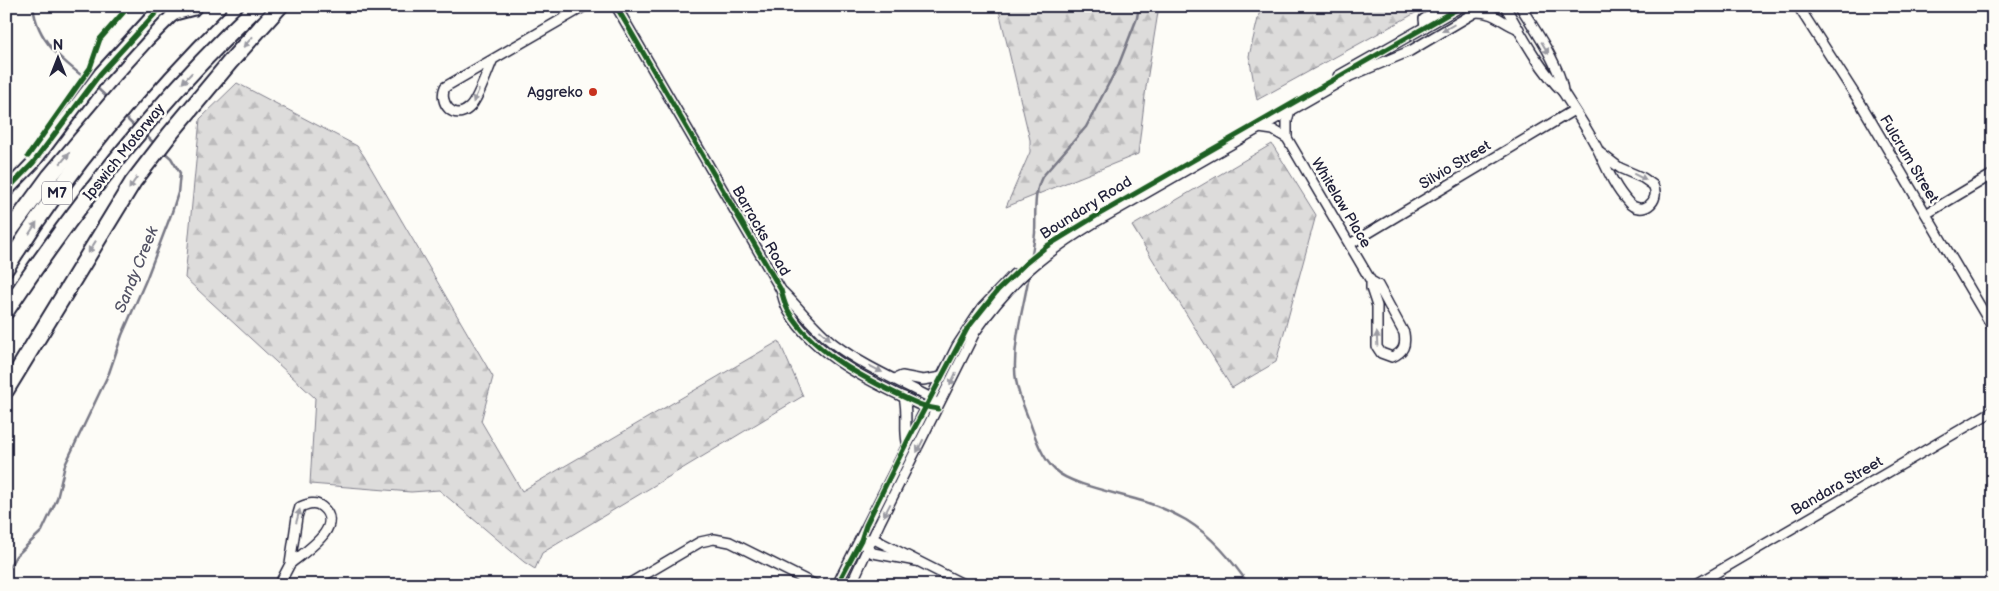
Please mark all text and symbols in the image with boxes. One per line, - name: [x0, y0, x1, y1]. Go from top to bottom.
- one-way arrow: [1442, 24, 1455, 33]
- north arrow: [32, 32, 82, 82]
- one-way arrow: [242, 36, 254, 48]
- text: N: [53, 37, 63, 54]
- one-way arrow: [1540, 41, 1549, 54]
- one-way arrow: [181, 72, 193, 84]
- place label: Aggreko: [527, 83, 583, 102]
- marker: Aggreko: [587, 86, 599, 98]
- one-way arrow: [472, 89, 480, 103]
- street label: Ipswich Motorway: [79, 100, 169, 204]
- street label: Fulcrum Street: [1875, 111, 1943, 207]
- street label: Silvio Street: [1416, 136, 1495, 194]
- one-way arrow: [59, 153, 71, 165]
- street label: Whitelaw Place: [1307, 154, 1375, 252]
- street label: Boundary Road: [1037, 172, 1135, 244]
- one-way arrow: [1633, 173, 1648, 182]
- one-way arrow: [128, 177, 137, 190]
- road number: M7: [42, 182, 72, 204]
- street label: Barracks Road: [728, 183, 794, 279]
- one-way arrow: [28, 221, 38, 234]
- water label: Sandy Creek: [111, 223, 163, 316]
- one-way arrow: [88, 241, 97, 254]
- one-way arrow: [818, 329, 830, 341]
- one-way arrow: [1373, 330, 1381, 346]
- one-way arrow: [869, 365, 883, 373]
- one-way arrow: [948, 372, 956, 386]
- one-way arrow: [916, 439, 924, 453]
- street label: Bandara Street: [1788, 452, 1887, 520]
- one-way arrow: [883, 503, 891, 517]
- one-way arrow: [294, 508, 302, 524]

